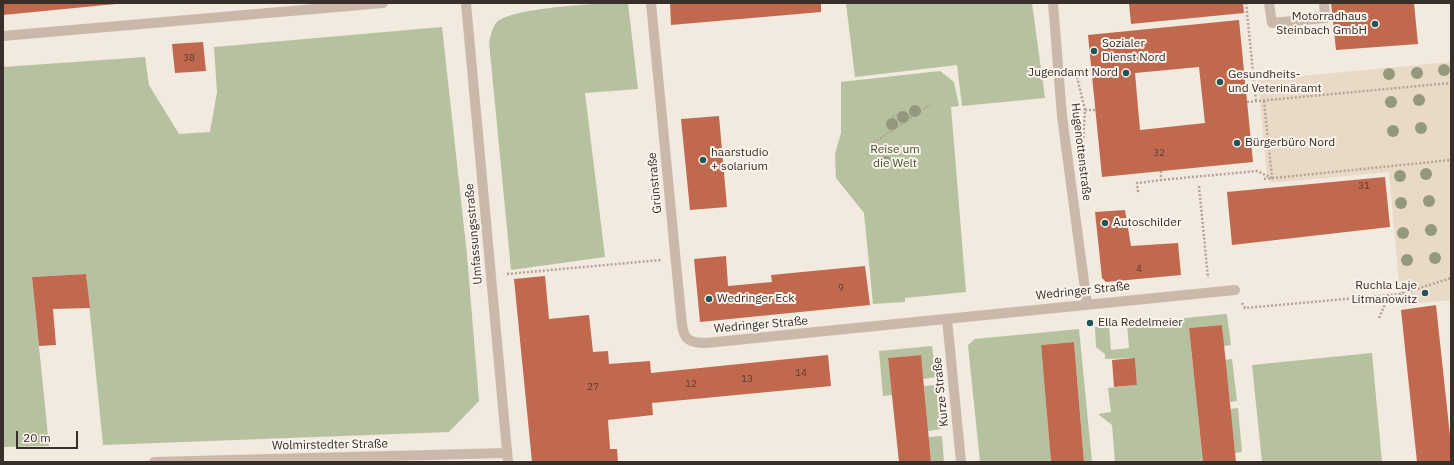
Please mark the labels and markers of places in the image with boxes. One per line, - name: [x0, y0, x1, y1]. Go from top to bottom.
- place label: Motorradhaus Steinbach GmbH: [1276, 10, 1367, 38]
- marker: Motorradhaus Steinbach GmbH: [1370, 19, 1380, 29]
- place label: Sozialer Dienst Nord: [1102, 37, 1166, 65]
- marker: Sozialer Dienst Nord: [1089, 46, 1099, 56]
- place label: Jugendamt Nord: [1028, 66, 1118, 80]
- marker: Jugendamt Nord: [1121, 68, 1131, 78]
- place label: Gesundheits- und Veterinäramt: [1228, 68, 1322, 96]
- marker: Gesundheits- und Veterinäramt: [1215, 77, 1225, 87]
- place label: Bürgerbüro Nord: [1245, 136, 1335, 150]
- marker: Bürgerbüro Nord: [1232, 138, 1242, 148]
- place label: haarstudio + solarium: [711, 146, 769, 174]
- marker: haarstudio + solarium: [698, 155, 708, 165]
- place label: Autoschilder: [1113, 216, 1181, 230]
- marker: Autoschilder: [1100, 218, 1110, 228]
- place label: Ruchla Laje Litmanowitz: [1351, 279, 1417, 307]
- marker: Ruchla Laje Litmanowitz: [1420, 288, 1430, 298]
- place label: Wedringer Eck: [717, 292, 795, 306]
- marker: Wedringer Eck: [704, 294, 714, 304]
- place label: Ella Redelmeier: [1098, 316, 1183, 330]
- marker: Ella Redelmeier: [1085, 318, 1095, 328]

